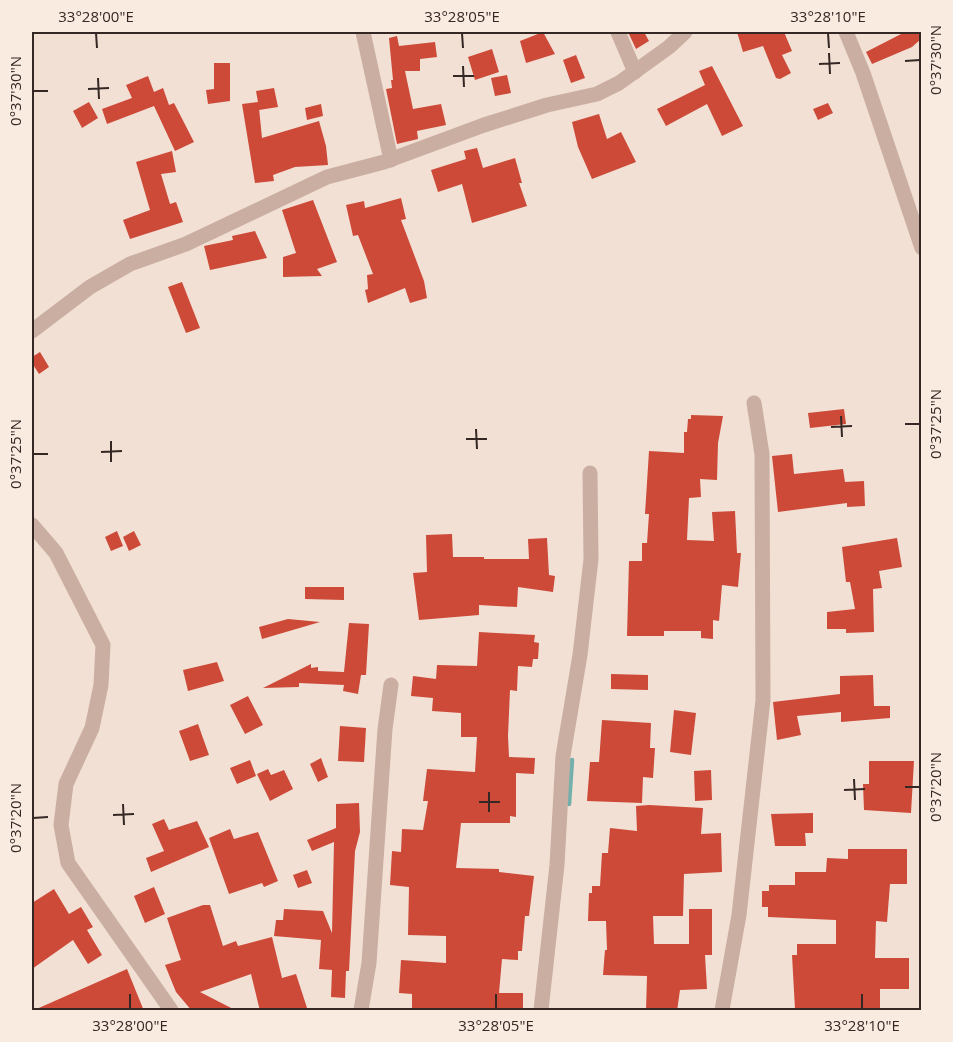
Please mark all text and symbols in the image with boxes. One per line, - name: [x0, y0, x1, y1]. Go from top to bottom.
- text: 33°28'00"E: [58, 6, 134, 26]
- text: 33°28'05"E: [424, 6, 500, 26]
- text: 33°28'10"E: [790, 6, 866, 26]
- text: 0°37'30"N: [925, 25, 945, 95]
- text: 0°37'30"N: [5, 56, 25, 126]
- text: 0°37'25"N: [925, 389, 945, 459]
- text: 0°37'25"N: [5, 419, 25, 489]
- text: 0°37'20"N: [925, 752, 945, 822]
- text: 0°37'20"N: [5, 783, 25, 853]
- text: 33°28'00"E: [92, 1015, 168, 1035]
- text: 33°28'05"E: [458, 1015, 534, 1035]
- text: 33°28'10"E: [824, 1015, 900, 1035]

